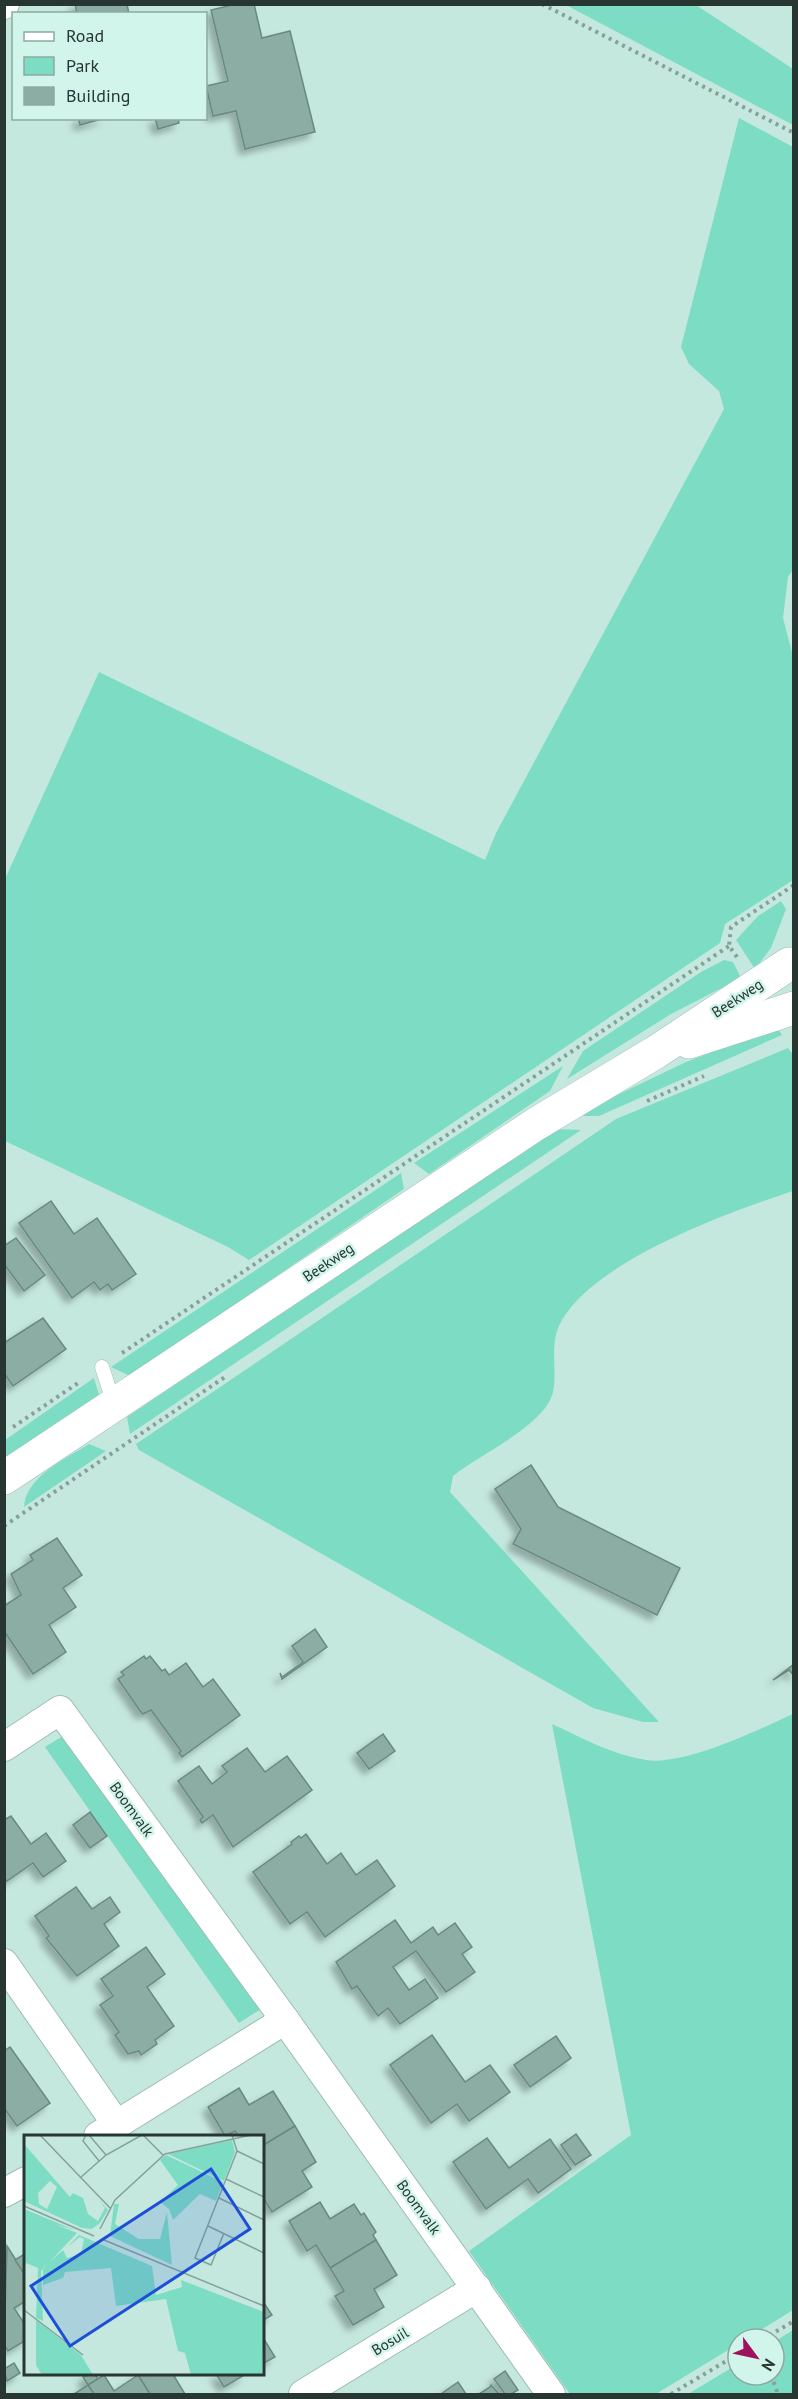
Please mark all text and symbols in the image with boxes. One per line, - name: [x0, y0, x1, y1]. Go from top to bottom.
- legend: [12, 12, 207, 120]
- text: Road: [66, 24, 104, 47]
- text: Park: [66, 54, 99, 77]
- text: Building: [66, 84, 130, 107]
- street label: Beekweg: [708, 974, 766, 1022]
- street label: Beekweg: [299, 1238, 357, 1286]
- street label: Boomvalk: [106, 1778, 159, 1841]
- inset map: [24, 2135, 264, 2375]
- street label: Boomvalk: [393, 2176, 446, 2239]
- street label: Bosuil: [368, 2322, 412, 2359]
- north arrow: [726, 2327, 786, 2387]
- text: N: [757, 2355, 780, 2375]

